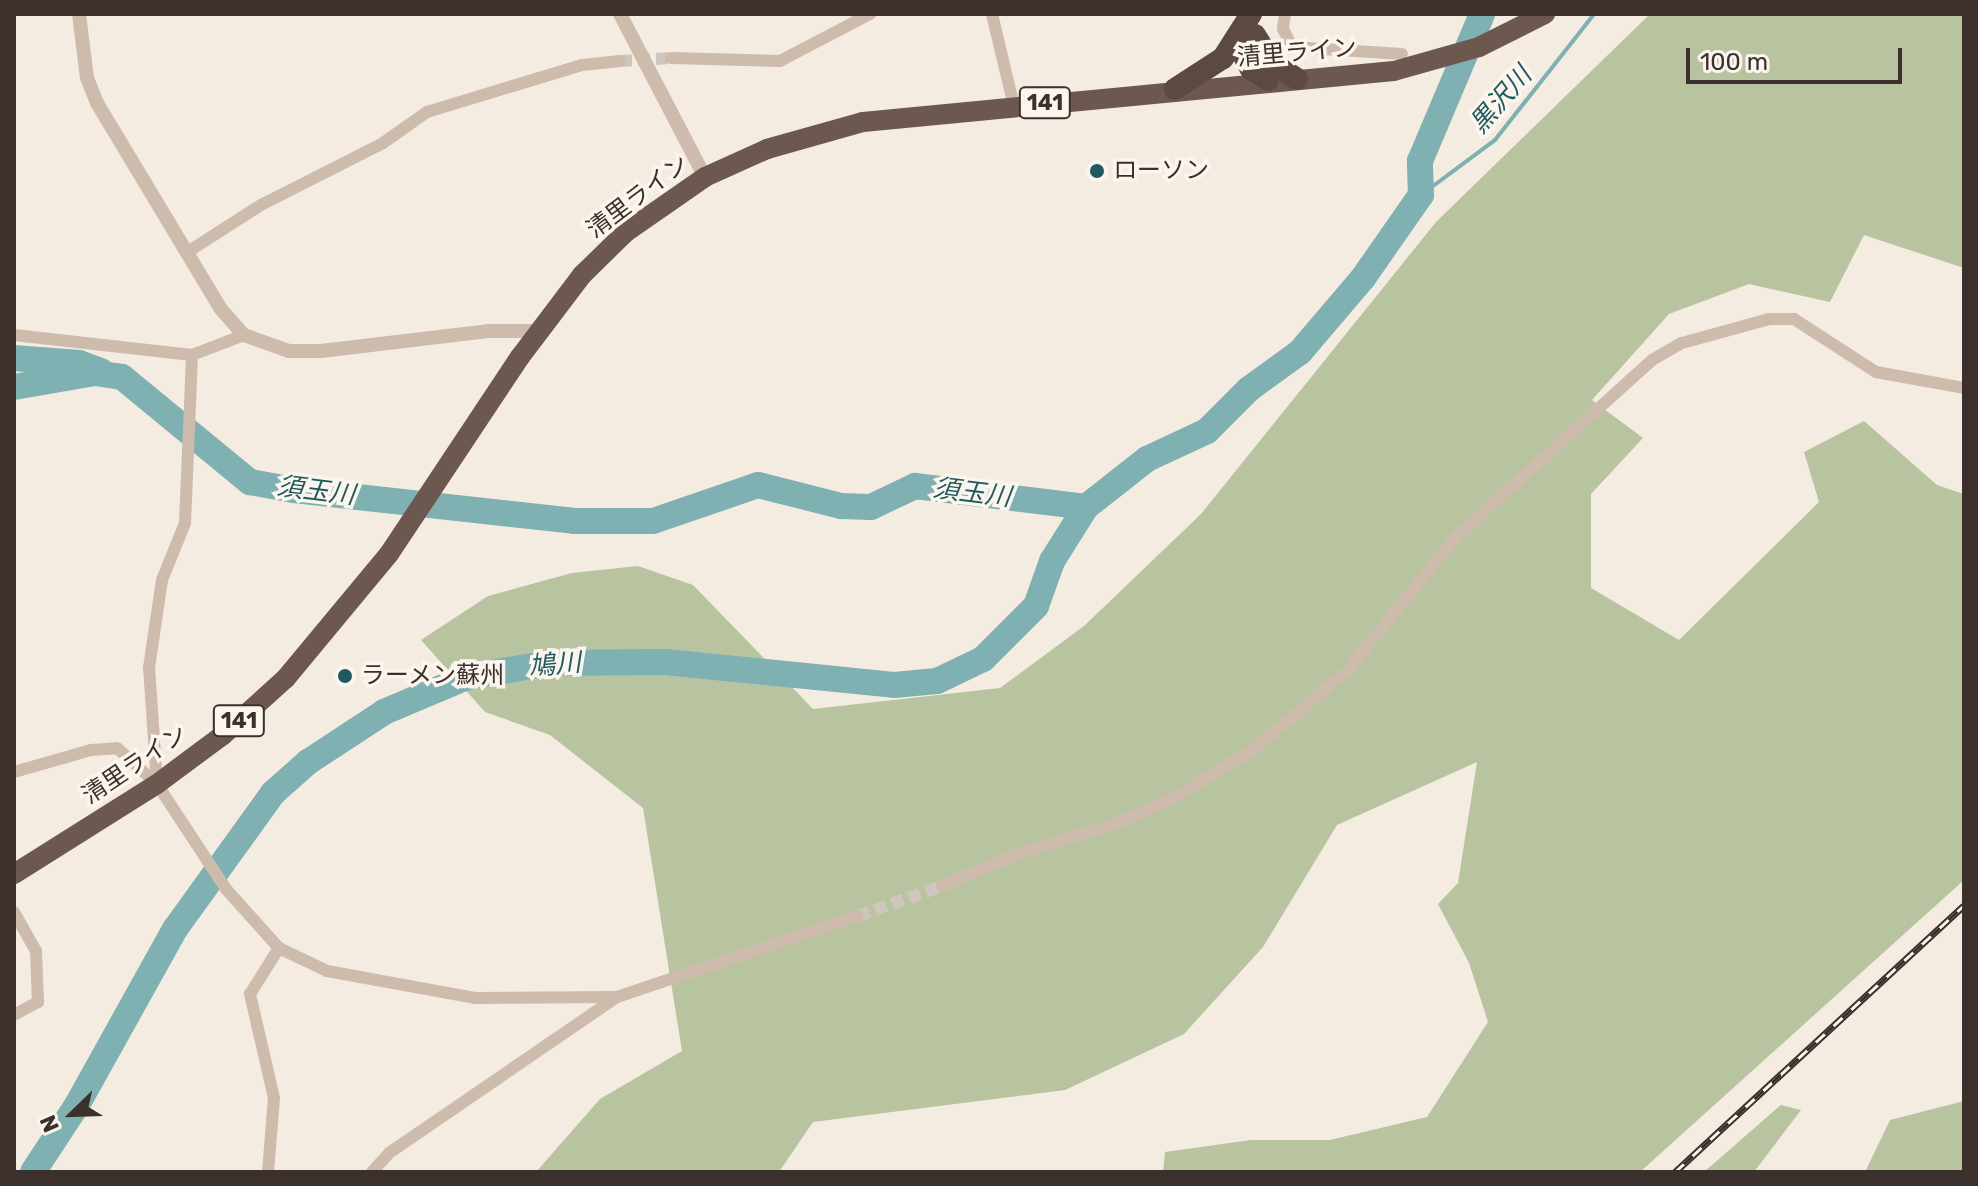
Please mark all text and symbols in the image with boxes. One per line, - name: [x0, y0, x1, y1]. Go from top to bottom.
- scale bar: [1690, 32, 1906, 82]
- street label: 清里ライン: [1236, 33, 1358, 73]
- text: 100 m: [1700, 48, 1768, 76]
- water label: 黒沢川: [1464, 60, 1538, 140]
- road number: 141: [1017, 85, 1073, 121]
- street label: 清里ライン: [581, 149, 695, 245]
- place label: ローソン: [1113, 157, 1209, 185]
- marker: ローソン: [1088, 162, 1106, 180]
- water label: 須玉川: [275, 471, 357, 511]
- water label: 須玉川: [931, 473, 1013, 513]
- water label: 鳩川: [528, 647, 582, 683]
- place label: ラーメン蘇州: [361, 662, 505, 690]
- marker: ラーメン蘇州: [336, 667, 354, 685]
- road number: 141: [211, 703, 267, 739]
- street label: 清里ライン: [77, 720, 193, 810]
- north arrow: [32, 1074, 112, 1154]
- text: N: [34, 1111, 65, 1136]

